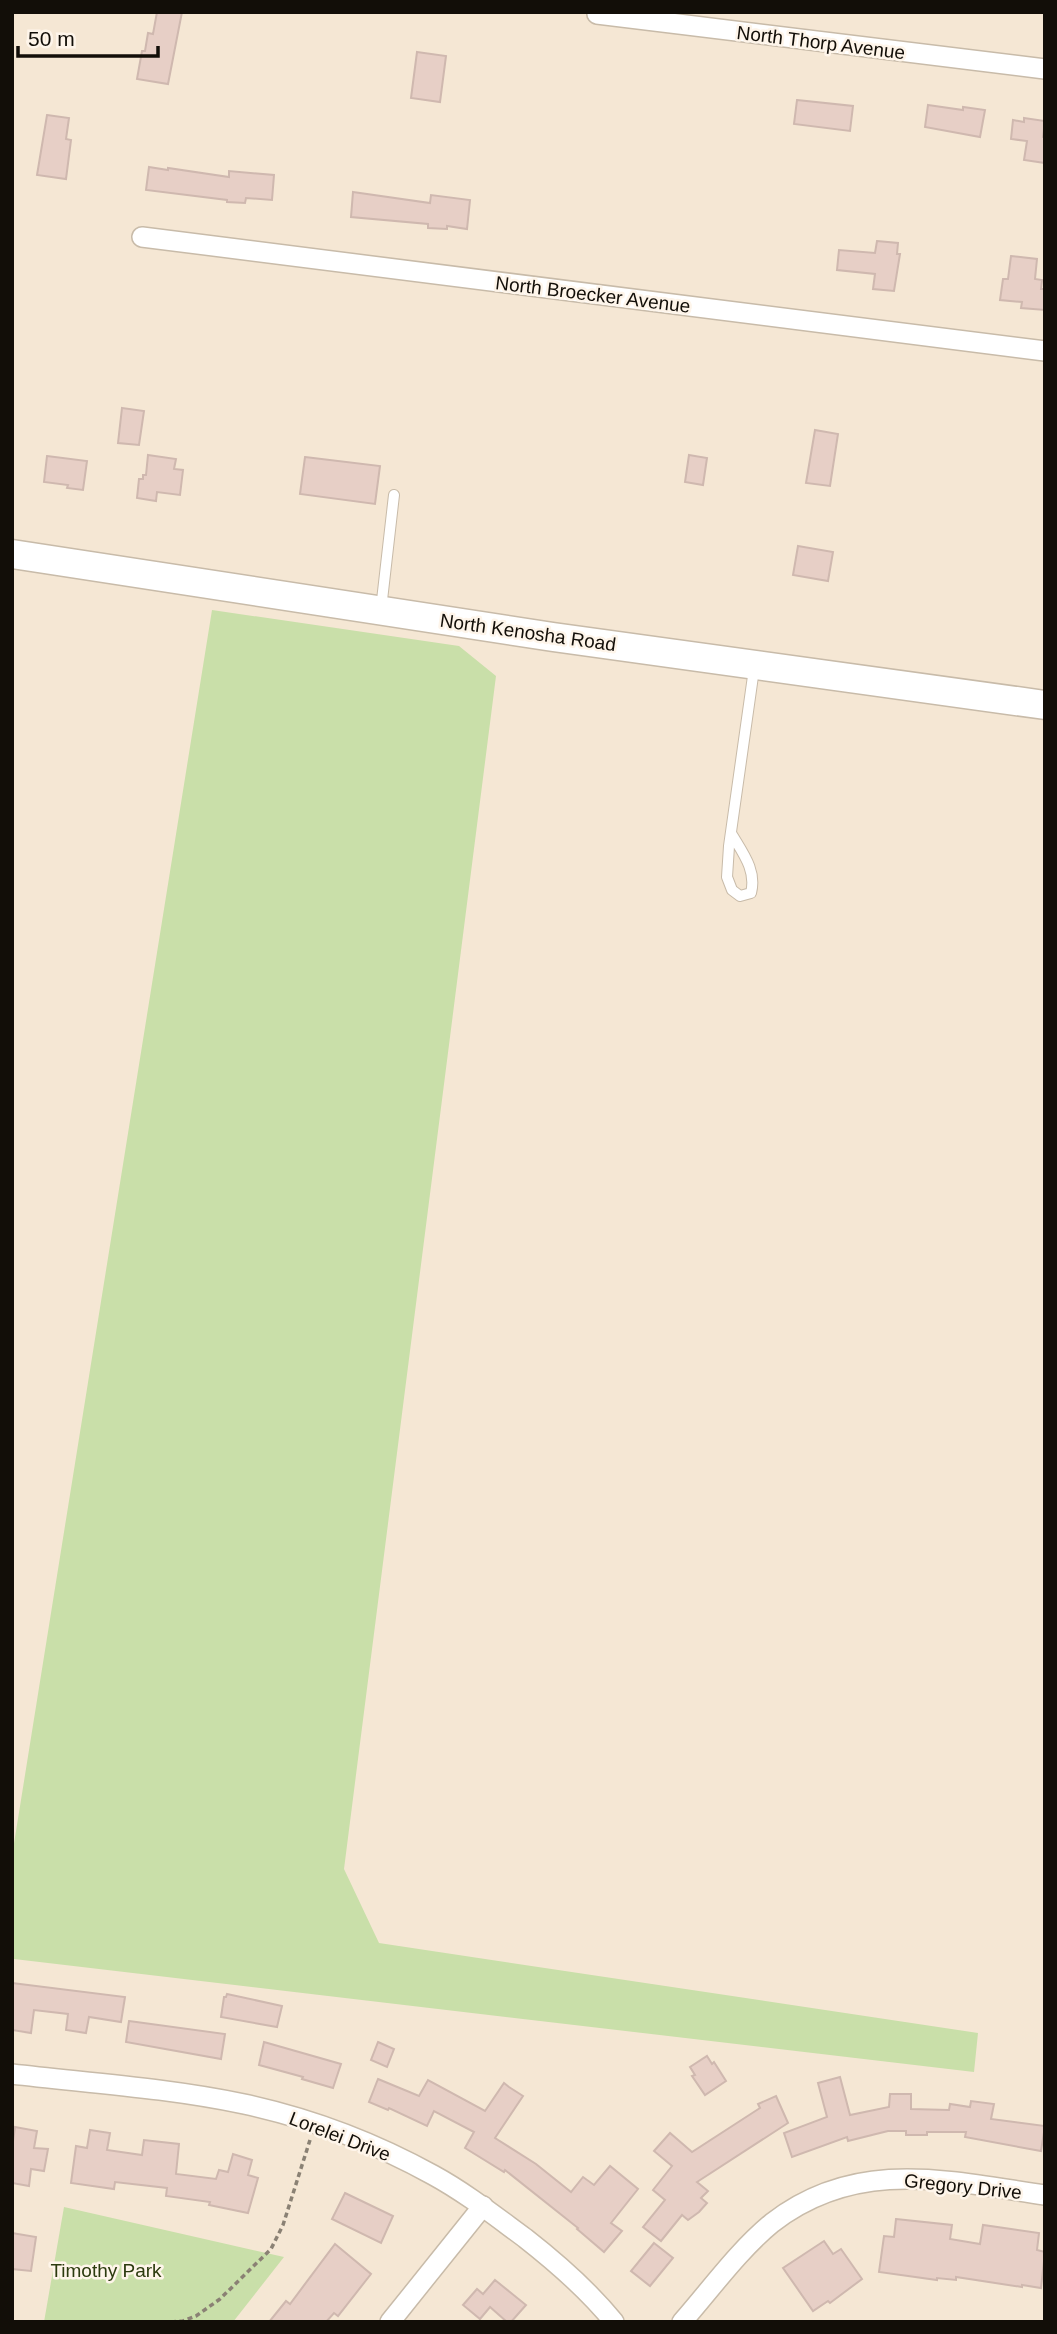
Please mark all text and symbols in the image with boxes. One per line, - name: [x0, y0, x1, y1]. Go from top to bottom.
- scale bar: [18, 14, 158, 58]
- street label: North Thorp Avenue: [736, 22, 906, 63]
- text: 50 m: [28, 27, 75, 50]
- street label: North Broecker Avenue: [494, 272, 692, 317]
- street label: North Kenosha Road: [439, 610, 617, 655]
- street label: Lorelei Drive: [286, 2108, 393, 2165]
- street label: Gregory Drive: [903, 2170, 1023, 2203]
- park label: Timothy Park: [50, 2260, 162, 2281]

